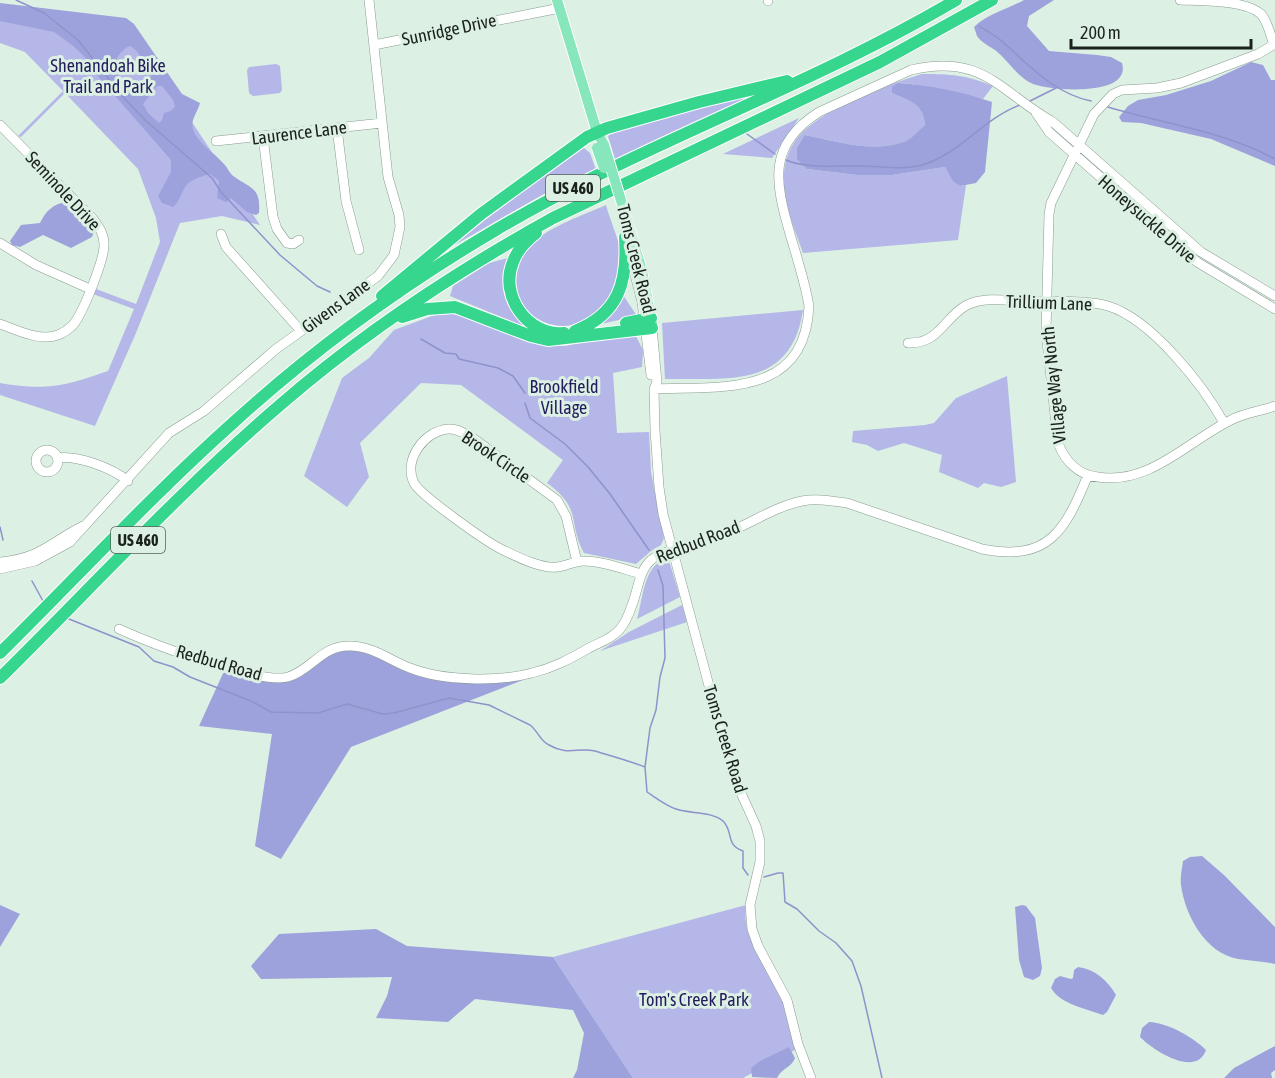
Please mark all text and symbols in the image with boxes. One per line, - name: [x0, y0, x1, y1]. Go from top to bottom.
- street label: Sunridge Drive: [400, 9, 498, 50]
- scale bar: [1071, 12, 1251, 50]
- text: 200 m: [1080, 22, 1121, 43]
- park label: Shenandoah Bike Trail and Park: [50, 55, 166, 97]
- street label: Laurence Lane: [250, 116, 348, 149]
- street label: Seminole Drive: [22, 147, 105, 234]
- street label: Honeysuckle Drive: [1094, 170, 1201, 267]
- road number: US 460: [546, 175, 600, 201]
- street label: Toms Creek Road: [613, 202, 660, 316]
- street label: Givens Lane: [298, 274, 374, 337]
- street label: Trillium Lane: [1006, 291, 1093, 315]
- street label: Village Way North: [1037, 325, 1070, 445]
- park label: Brookfield Village: [529, 376, 599, 418]
- street label: Brook Circle: [458, 426, 535, 487]
- street label: Redbud Road: [653, 516, 743, 567]
- road number: US 460: [111, 527, 165, 553]
- street label: Redbud Road: [174, 640, 264, 685]
- street label: Toms Creek Road: [699, 682, 752, 795]
- park label: Tom's Creek Park: [639, 989, 749, 1010]

